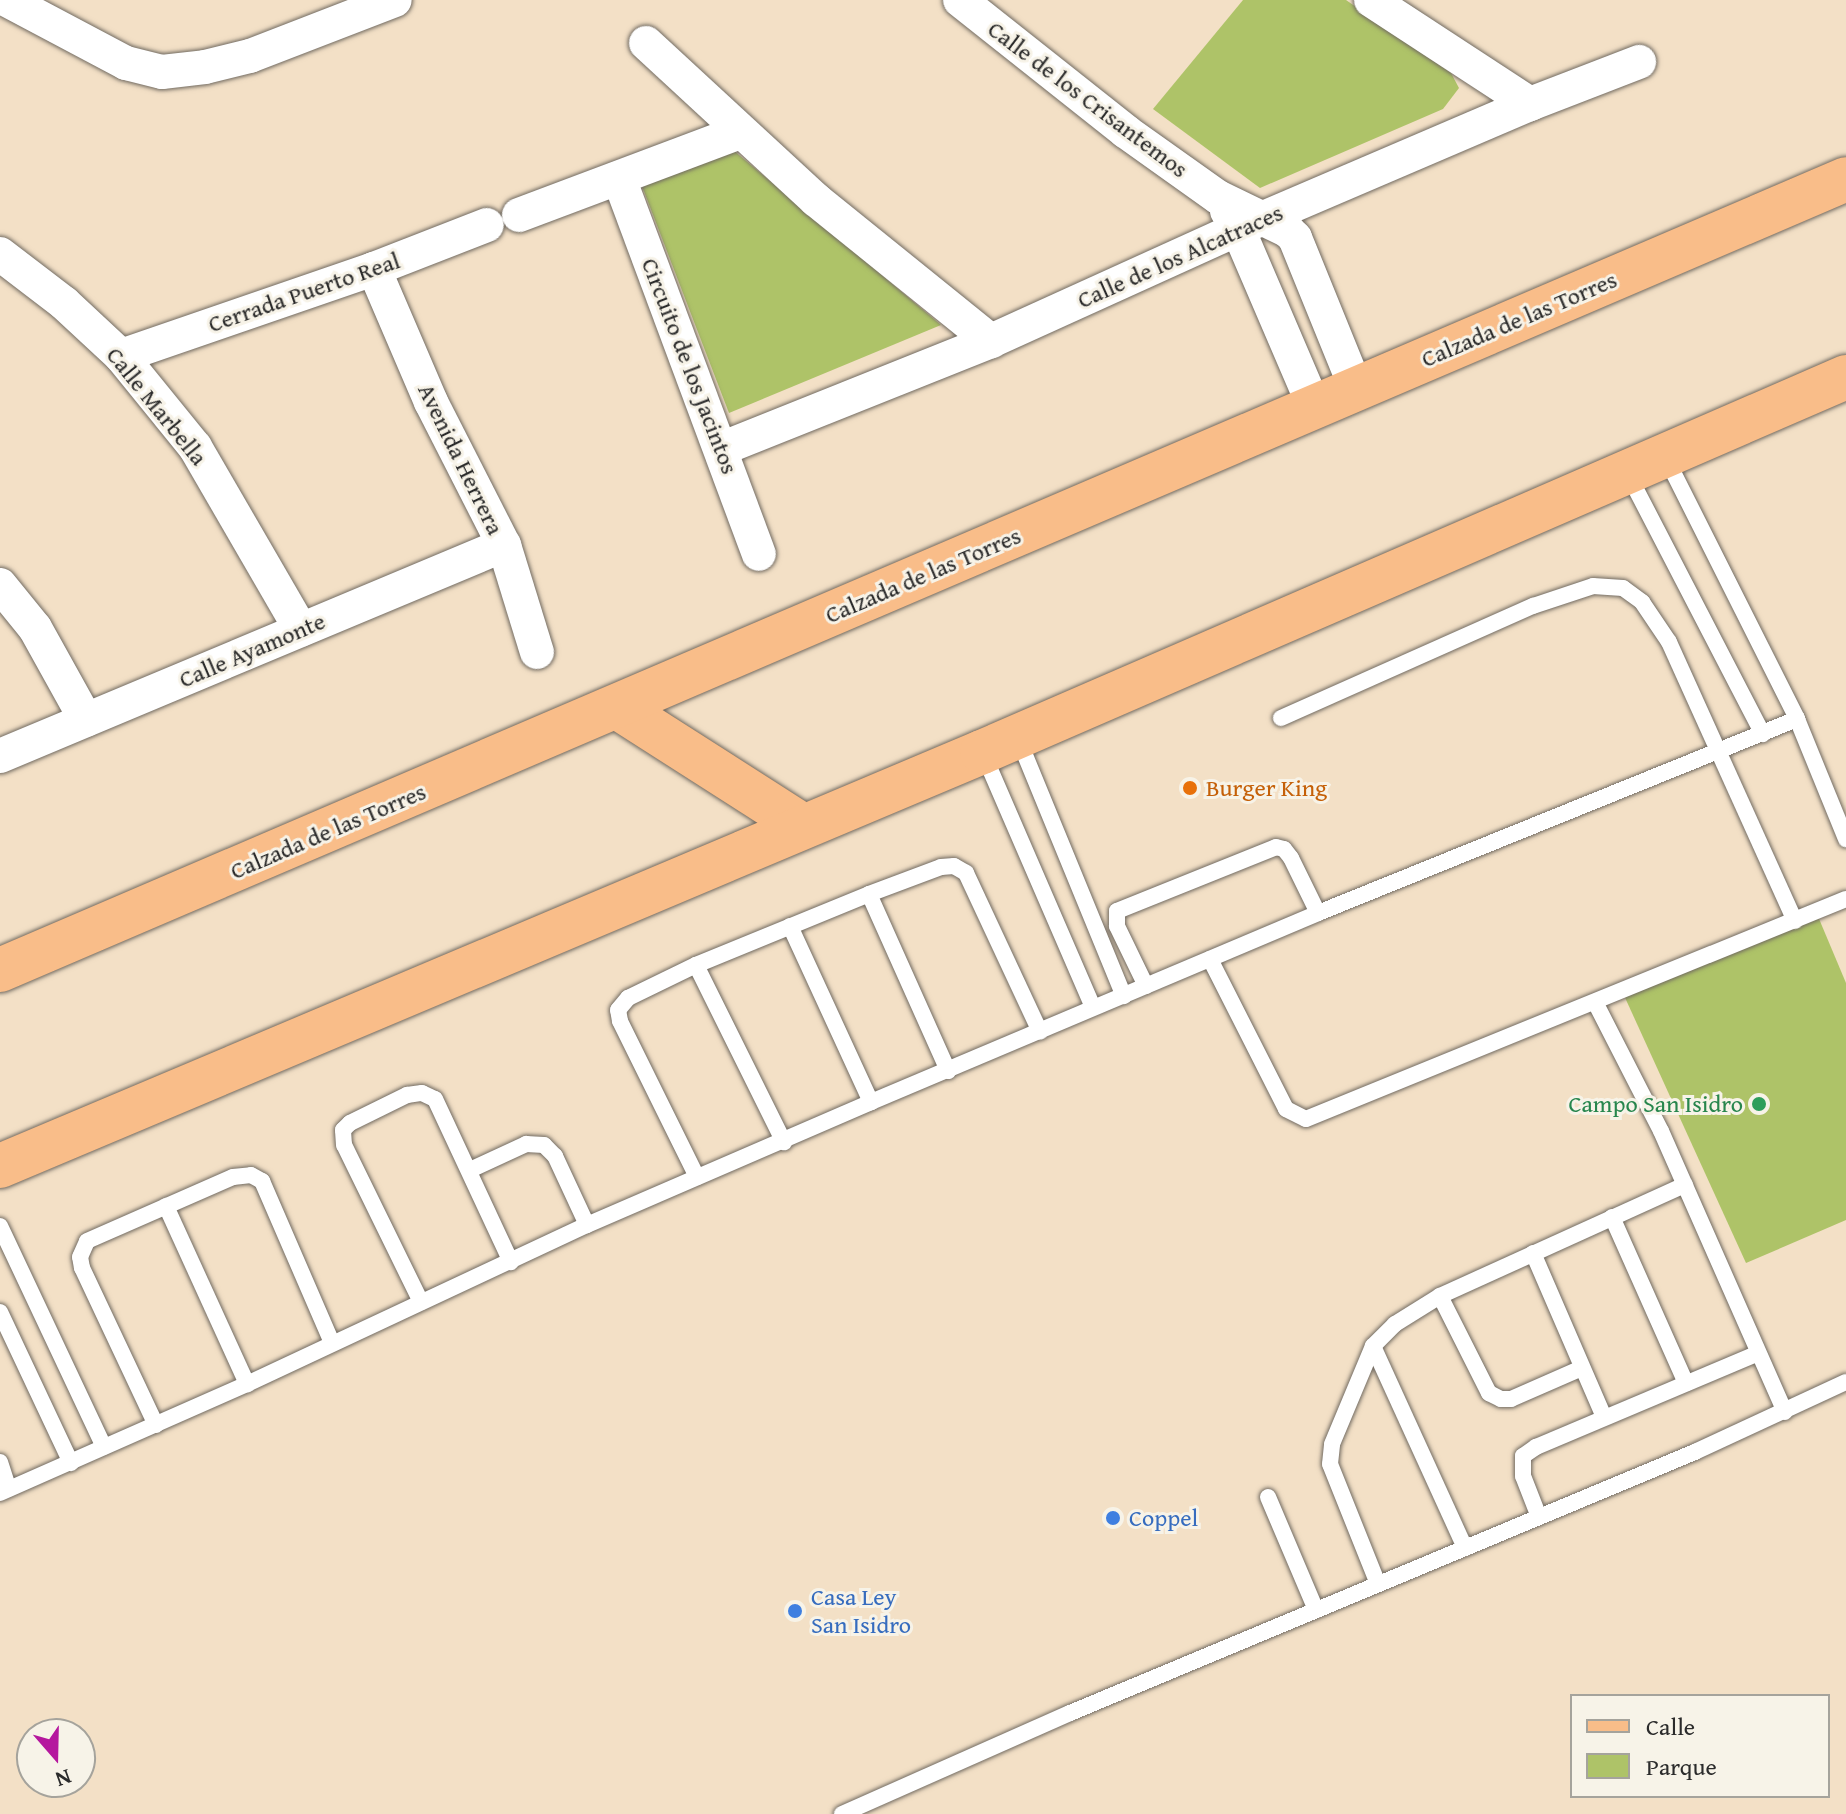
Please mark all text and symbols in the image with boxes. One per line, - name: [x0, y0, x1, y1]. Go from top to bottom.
- street label: Calle de los Crisantemos: [982, 14, 1194, 184]
- street label: Calle de los Alcatraces: [1073, 198, 1287, 314]
- street label: Cerrada Puerto Real: [204, 246, 404, 338]
- street label: Circuito de los Jacintos: [636, 254, 744, 478]
- street label: Calzada de las Torres: [1417, 265, 1621, 373]
- street label: Calle Marbella: [101, 341, 213, 471]
- street label: Avenida Herrera: [412, 379, 510, 539]
- street label: Calzada de las Torres: [821, 521, 1025, 629]
- street label: Calle Ayamonte: [175, 606, 329, 694]
- place label: Burger King: [1206, 774, 1327, 802]
- street label: Calzada de las Torres: [226, 777, 430, 885]
- marker: Burger King: [1181, 779, 1199, 797]
- place label: Campo San Isidro: [1568, 1090, 1743, 1118]
- marker: Campo San Isidro: [1750, 1095, 1768, 1113]
- place label: Coppel: [1129, 1504, 1198, 1532]
- marker: Coppel: [1104, 1509, 1122, 1527]
- place label: Casa Ley San Isidro: [811, 1583, 911, 1639]
- marker: Casa Ley San Isidro: [786, 1602, 804, 1620]
- legend: [1570, 1694, 1830, 1798]
- text: Calle: [1646, 1709, 1695, 1744]
- north arrow: [16, 1718, 96, 1798]
- text: Parque: [1646, 1749, 1717, 1784]
- text: N: [51, 1761, 76, 1796]

